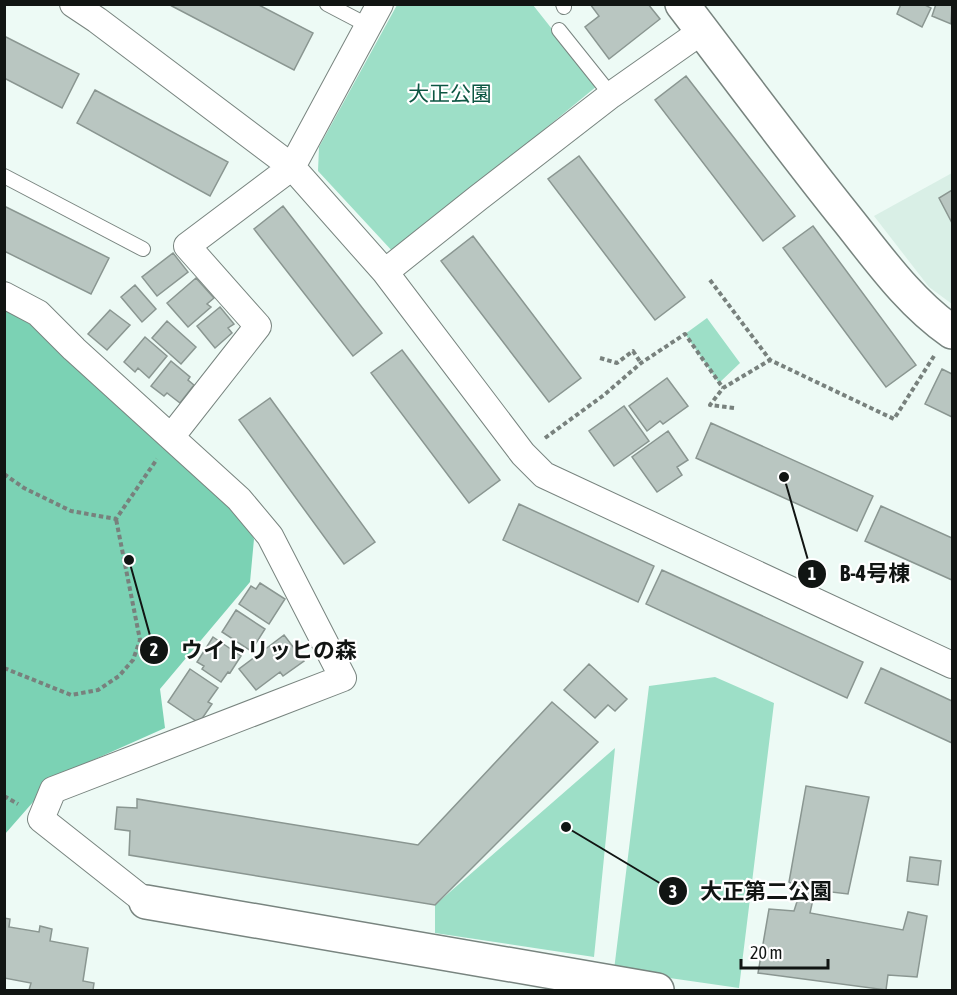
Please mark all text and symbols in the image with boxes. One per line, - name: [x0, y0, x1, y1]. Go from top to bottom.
- park label: 大正公園: [408, 81, 492, 105]
- callout: B-4号棟: [797, 554, 922, 594]
- text: B-4号棟: [840, 560, 910, 586]
- text: 1: [808, 563, 816, 584]
- callout: ウイトリッヒの森: [139, 630, 369, 670]
- text: ウイトリッヒの森: [181, 637, 357, 663]
- text: 2: [150, 639, 158, 660]
- callout: 大正第二公園: [658, 871, 844, 911]
- text: 大正第二公園: [700, 878, 832, 904]
- text: 3: [669, 881, 677, 902]
- scale bar: [741, 932, 828, 970]
- text: 20 m: [750, 942, 782, 963]

